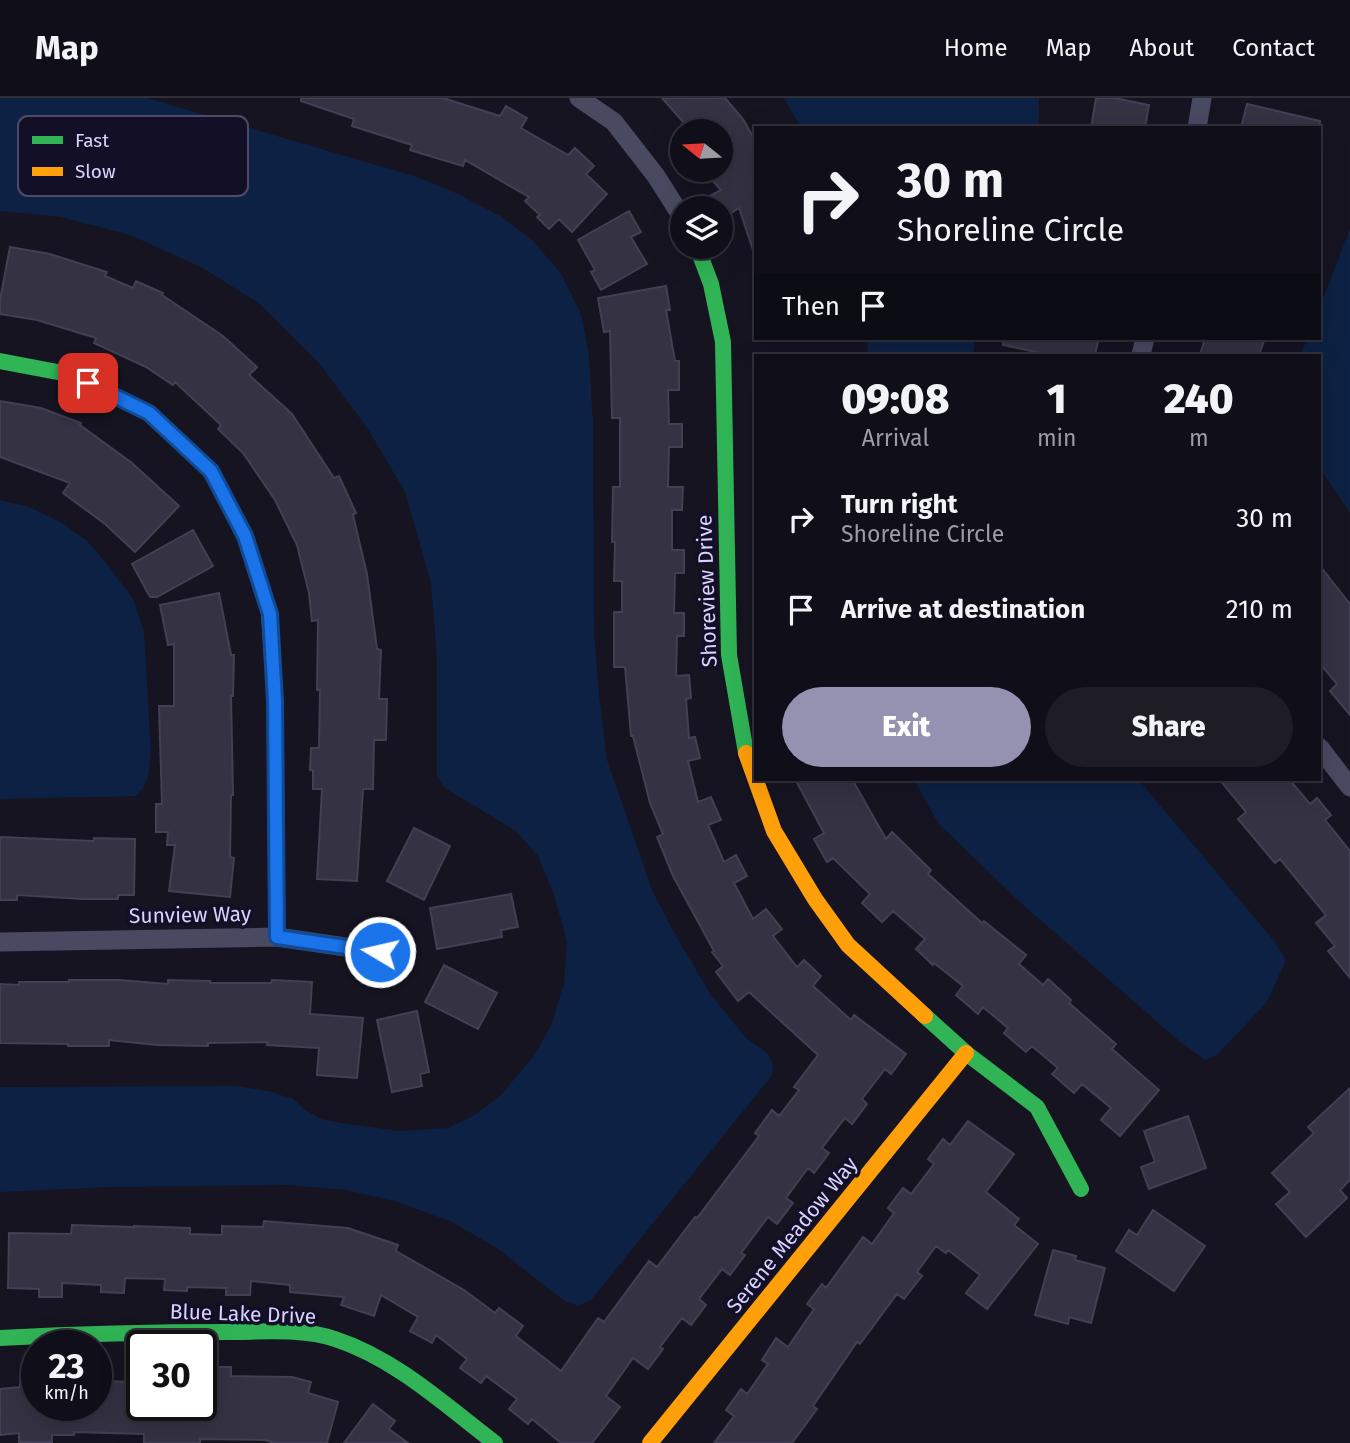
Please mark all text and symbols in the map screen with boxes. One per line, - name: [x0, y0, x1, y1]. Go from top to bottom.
- text: Map: [35, 28, 99, 68]
- text: Home: [944, 34, 1008, 62]
- text: Map: [1046, 34, 1092, 62]
- text: About: [1130, 34, 1194, 62]
- text: Contact: [1232, 34, 1315, 62]
- legend: [18, 116, 248, 196]
- north arrow: [670, 119, 733, 182]
- map controls: [670, 119, 733, 259]
- text: Fast: [75, 129, 109, 152]
- text: 30 m: [897, 151, 1004, 210]
- icon: right: [782, 154, 873, 245]
- text: Slow: [75, 160, 116, 183]
- button: layers: [670, 196, 733, 259]
- text: Shoreline Circle: [897, 211, 1124, 249]
- icon: arrive: [854, 287, 892, 325]
- text: Then: [782, 291, 840, 322]
- pin: [58, 353, 118, 413]
- icon: arrive: [69, 364, 107, 402]
- text: 09:08: [841, 374, 950, 424]
- text: 1: [1047, 374, 1067, 424]
- text: 240: [1164, 374, 1234, 424]
- text: Arrival: [862, 424, 929, 452]
- text: min: [1037, 424, 1077, 452]
- text: m: [1189, 424, 1209, 452]
- text: Turn right: [841, 489, 958, 520]
- icon: right: [782, 500, 820, 538]
- text: 30 m: [1236, 503, 1293, 534]
- street label: Shoreview Drive: [691, 514, 723, 668]
- text: Shoreline Circle: [841, 520, 1004, 548]
- icon: arrive: [782, 591, 820, 629]
- text: Arrive at destination: [841, 594, 1085, 625]
- text: 210 m: [1226, 594, 1293, 625]
- button: Exit: [782, 687, 1031, 767]
- button: Share: [1045, 687, 1293, 767]
- street label: Sunview Way: [129, 901, 252, 929]
- position arrow: [343, 915, 417, 989]
- street label: Serene Meadow Way: [721, 1151, 863, 1318]
- street label: Blue Lake Drive: [169, 1298, 317, 1330]
- speed limit sign: 30: [126, 1330, 217, 1421]
- text: 23: [48, 1345, 85, 1387]
- text: km/h: [44, 1382, 89, 1404]

